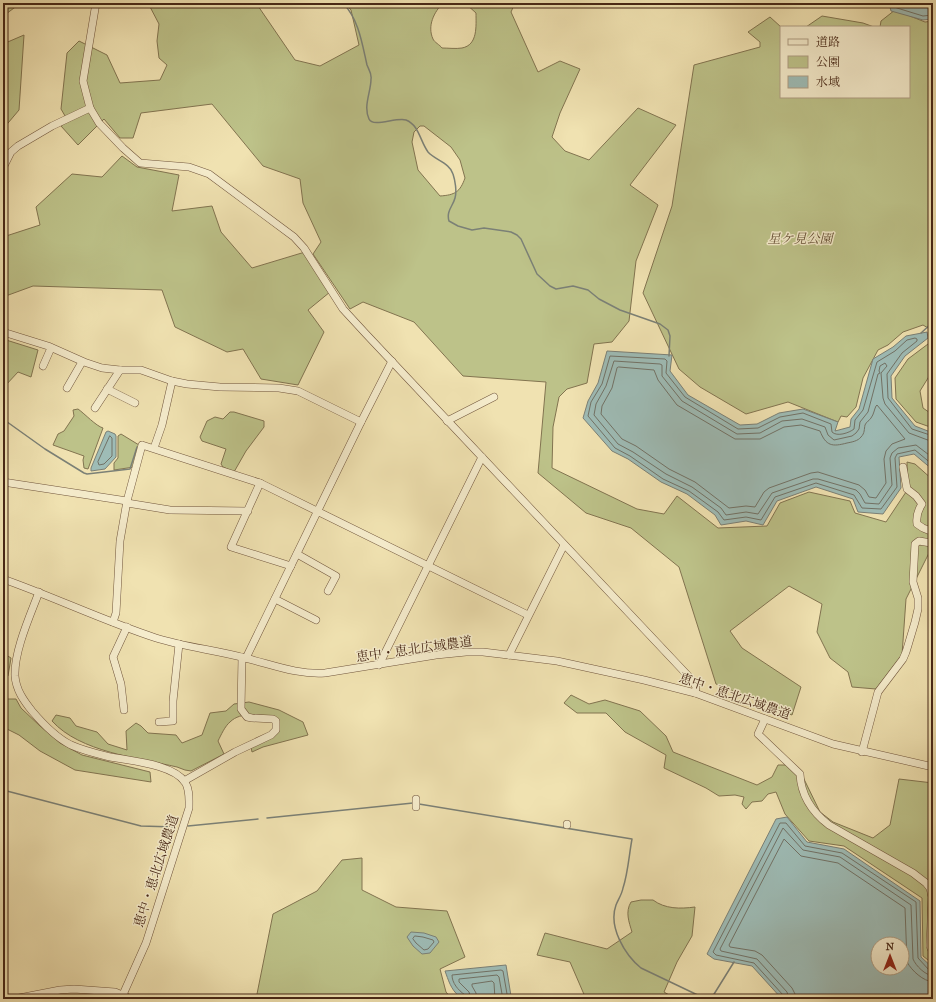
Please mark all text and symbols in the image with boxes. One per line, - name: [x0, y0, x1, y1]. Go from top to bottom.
- legend: [780, 26, 910, 98]
- text: 道路: [816, 35, 840, 49]
- text: 公園: [816, 55, 840, 69]
- text: 水域: [816, 75, 840, 89]
- park label: 星ケ見公園: [767, 231, 834, 246]
- street label: 恵中・恵北広域農道: [355, 633, 473, 665]
- street label: 恵中・恵北広域農道: [677, 670, 793, 722]
- street label: 恵中・恵北広域農道: [131, 813, 181, 929]
- north arrow: [870, 936, 910, 976]
- text: N: [886, 940, 895, 953]

